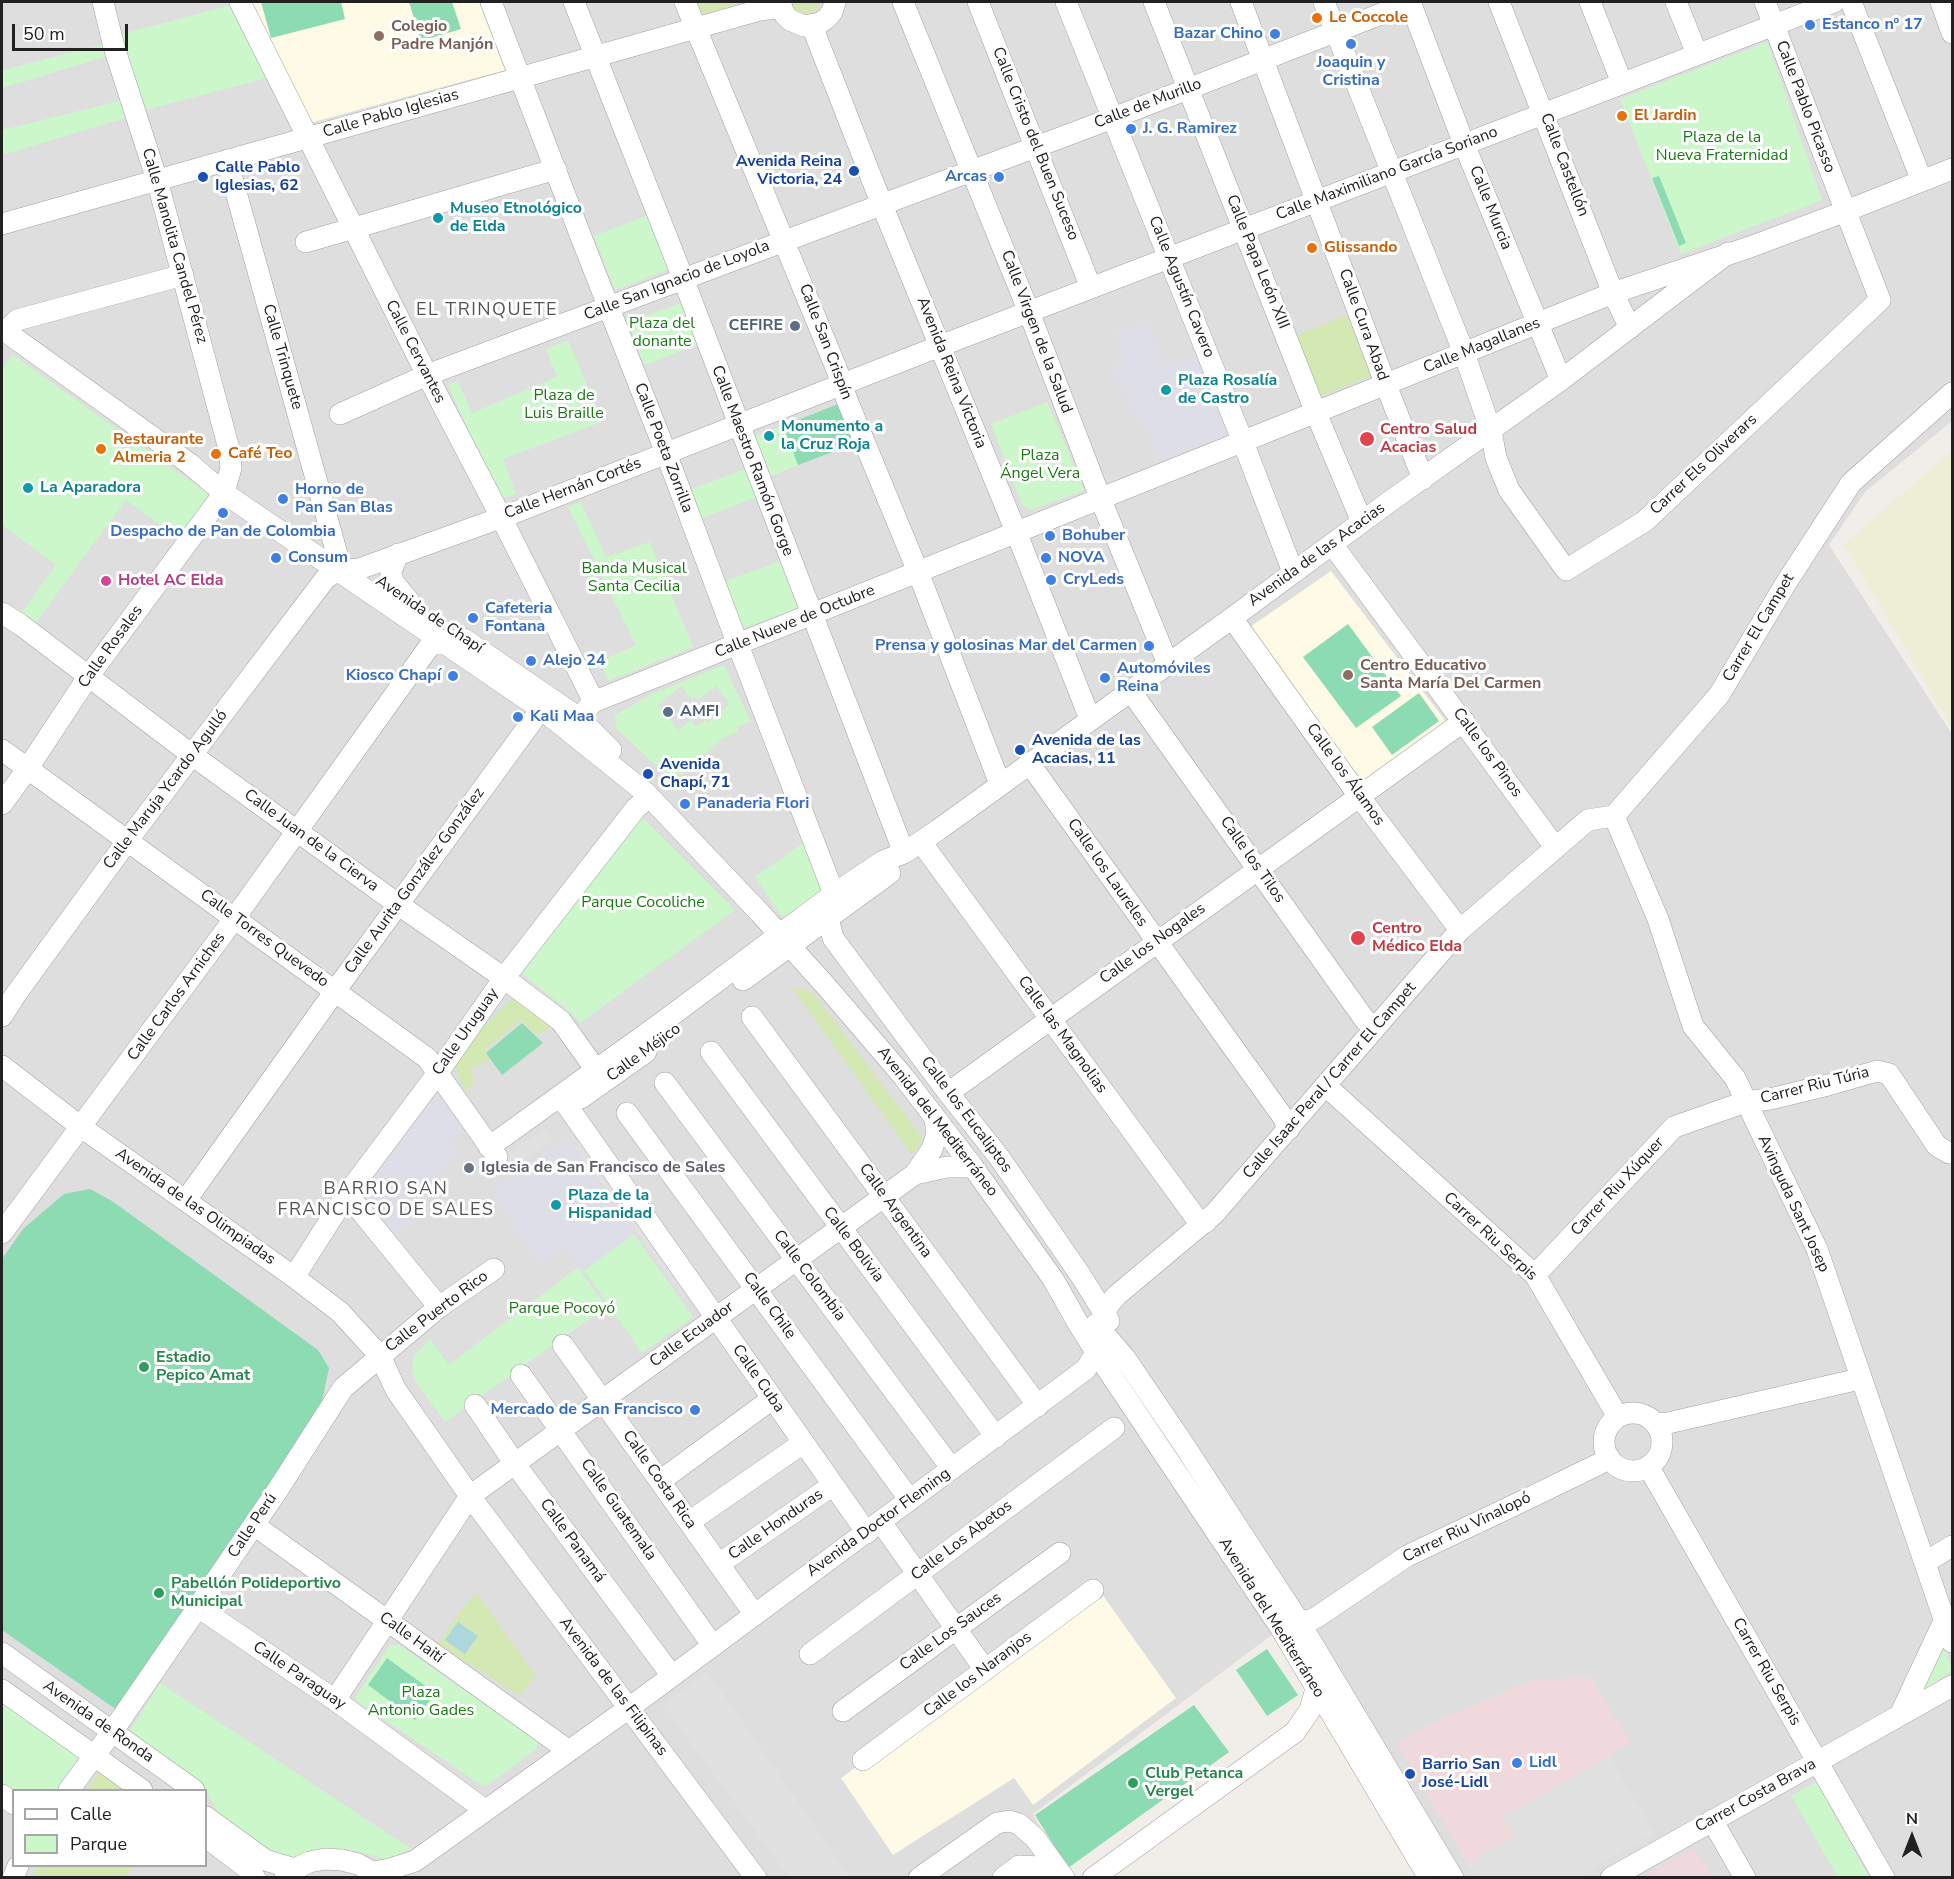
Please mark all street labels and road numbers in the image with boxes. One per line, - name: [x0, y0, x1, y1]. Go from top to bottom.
- street label: Calle Pablo Picasso: [1771, 38, 1839, 176]
- street label: Calle Cristo del Buen Suceso: [987, 45, 1083, 243]
- street label: Calle de Murillo: [1092, 75, 1204, 133]
- street label: Calle Pablo Iglesias: [321, 85, 461, 143]
- street label: Calle Castellón: [1536, 111, 1592, 219]
- street label: Calle Maximiliano García Soriano: [1274, 123, 1500, 225]
- street label: Calle Manolita Candel Pérez: [137, 146, 211, 346]
- street label: Calle Murcia: [1464, 163, 1516, 253]
- street label: Calle Papa León XIII: [1221, 192, 1293, 332]
- street label: Calle Agustín Cavero: [1144, 213, 1218, 361]
- street label: Calle San Ignacio de Loyola: [581, 237, 773, 325]
- street label: Calle Virgen de la Salud: [996, 248, 1076, 416]
- street label: Calle Cura Abad: [1334, 266, 1392, 384]
- street label: Calle San Crispín: [794, 281, 856, 403]
- street label: Avenida Reina Victoria: [912, 295, 990, 451]
- street label: Calle Cervantes: [381, 297, 449, 407]
- street label: Calle Trinquete: [258, 302, 306, 412]
- street label: Calle Magallanes: [1421, 314, 1543, 378]
- street label: Calle Maestro Ramón Gorge: [707, 363, 797, 559]
- street label: Calle Poeta Zorrilla: [629, 380, 697, 516]
- street label: Carrer Els Oliverars: [1647, 410, 1761, 520]
- street label: Calle Hernán Cortés: [502, 454, 644, 524]
- street label: Avenida de las Acacias: [1245, 499, 1389, 611]
- street label: Carrer El Campet: [1719, 570, 1799, 686]
- street label: Avenida de Chapí: [371, 572, 487, 658]
- street label: Calle Nueve de Octubre: [712, 581, 878, 663]
- street label: Calle Rosales: [75, 602, 147, 692]
- street label: Calle los Pinos: [1448, 705, 1526, 801]
- street label: Calle Maruja Ycardo Agulló: [100, 707, 232, 873]
- street label: Calle los Álamos: [1302, 720, 1388, 830]
- street label: Calle Aurita González González: [341, 784, 489, 978]
- street label: Calle Juan de la Cierva: [240, 786, 382, 896]
- street label: Calle los Tilos: [1215, 813, 1289, 907]
- street label: Calle los Laureles: [1063, 815, 1151, 931]
- street label: Calle Torres Quevedo: [196, 886, 332, 992]
- street label: Calle los Nogales: [1096, 899, 1210, 989]
- street label: Calle Carlos Arniches: [124, 929, 230, 1065]
- street label: Calle las Magnolias: [1013, 973, 1111, 1097]
- street label: Calle Isaac Peral / Carrer El Campet: [1239, 979, 1421, 1183]
- street label: Calle Uruguay: [429, 985, 503, 1079]
- street label: Calle Méjico: [603, 1020, 685, 1086]
- street label: Avenida del Mediterráneo: [873, 1043, 1001, 1201]
- street label: Calle los Eucaliptos: [916, 1053, 1016, 1177]
- street label: Carrer Riu Túria: [1759, 1063, 1871, 1109]
- street label: Avinguda Sant Josep: [1753, 1132, 1833, 1276]
- street label: Carrer Riu Xúquer: [1567, 1134, 1669, 1240]
- street label: Avenida de las Olimpiadas: [111, 1144, 279, 1270]
- street label: Calle Argentina: [854, 1160, 936, 1262]
- street label: Carrer Riu Serpis: [1439, 1189, 1541, 1285]
- street label: Calle Bolivia: [818, 1203, 888, 1287]
- street label: Calle Colombia: [769, 1227, 849, 1325]
- street label: Calle Puerto Rico: [382, 1267, 492, 1357]
- street label: Calle Chile: [738, 1269, 800, 1343]
- street label: Calle Ecuador: [646, 1298, 738, 1372]
- street label: Calle Cuba: [728, 1341, 788, 1417]
- street label: Calle Costa Rica: [618, 1427, 700, 1533]
- street label: Calle Guatemala: [576, 1456, 660, 1564]
- street label: Avenida Doctor Fleming: [803, 1464, 955, 1582]
- street label: Calle Honduras: [725, 1485, 827, 1565]
- street label: Carrer Riu Vinalopó: [1400, 1489, 1534, 1567]
- street label: Calle Perú: [224, 1490, 282, 1562]
- street label: Calle Panamá: [535, 1495, 609, 1587]
- street label: Calle Los Abetos: [908, 1497, 1016, 1585]
- street label: Avenida del Mediterráneo: [1214, 1535, 1328, 1701]
- street label: Calle Los Sauces: [896, 1589, 1006, 1675]
- street label: Calle Haití: [375, 1608, 447, 1668]
- street label: Avenida de las Filipinas: [555, 1614, 671, 1760]
- street label: Carrer Riu Serpis: [1727, 1615, 1805, 1729]
- street label: Calle los Naranjos: [920, 1628, 1036, 1722]
- street label: Calle Paraguay: [249, 1638, 349, 1714]
- street label: Avenida de Ronda: [39, 1677, 157, 1767]
- street label: Carrer Costa Brava: [1692, 1755, 1820, 1837]

